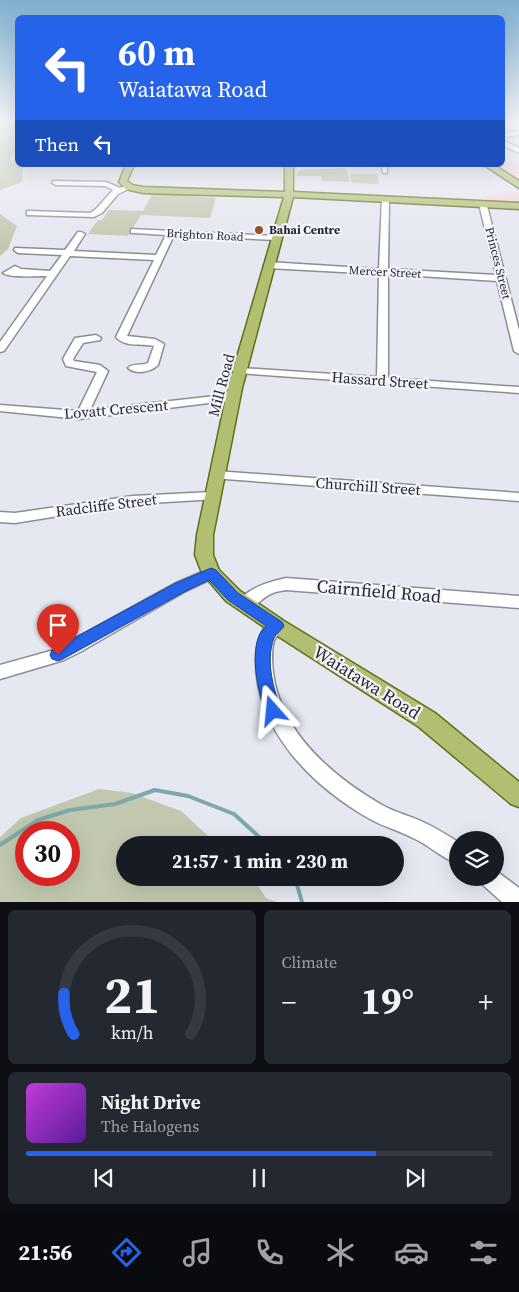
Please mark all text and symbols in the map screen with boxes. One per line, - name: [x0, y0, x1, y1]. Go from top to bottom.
- text: 60 m: [118, 29, 195, 77]
- icon: left: [35, 35, 100, 100]
- text: Waiatawa Road: [118, 74, 267, 104]
- icon: left: [89, 130, 117, 158]
- text: Then: [35, 131, 79, 157]
- place label: Bahai Centre: [269, 222, 340, 238]
- marker: Bahai Centre: [253, 224, 265, 236]
- street label: Brighton Road: [166, 225, 244, 245]
- street label: Princes Street: [481, 225, 515, 301]
- street label: Mercer Street: [348, 262, 422, 282]
- street label: Mill Road: [203, 351, 240, 419]
- street label: Hassard Street: [331, 366, 429, 394]
- street label: Lovatt Crescent: [63, 394, 169, 424]
- street label: Churchill Street: [315, 472, 421, 500]
- street label: Radcliffe Street: [54, 488, 158, 522]
- street label: Cairnfield Road: [316, 573, 442, 609]
- pin: [37, 604, 79, 655]
- icon: arrive: [44, 611, 72, 639]
- street label: Waiatawa Road: [309, 639, 425, 725]
- position arrow: [246, 684, 298, 736]
- speed limit sign: 30: [15, 821, 80, 886]
- map controls: [449, 831, 504, 886]
- button: layers: [449, 831, 504, 886]
- text: 21:57 · 1 min · 230 m: [172, 848, 348, 874]
- text: Climate: [282, 951, 337, 973]
- text: 21: [104, 959, 160, 1030]
- text: 19°: [360, 975, 414, 1027]
- text: −: [282, 983, 296, 1021]
- text: +: [478, 983, 493, 1021]
- text: km/h: [110, 1020, 153, 1045]
- text: Night Drive: [101, 1089, 201, 1115]
- text: The Halogens: [101, 1115, 199, 1137]
- icon: previous: [90, 1164, 118, 1192]
- icon: pause: [245, 1164, 273, 1192]
- icon: next: [401, 1164, 429, 1192]
- icon: directions: [109, 1235, 144, 1270]
- icon: music: [180, 1235, 215, 1270]
- icon: phone: [252, 1235, 287, 1270]
- icon: climate: [323, 1235, 358, 1270]
- icon: car: [394, 1235, 429, 1270]
- icon: filters: [466, 1235, 501, 1270]
- text: 21:56: [18, 1237, 72, 1267]

